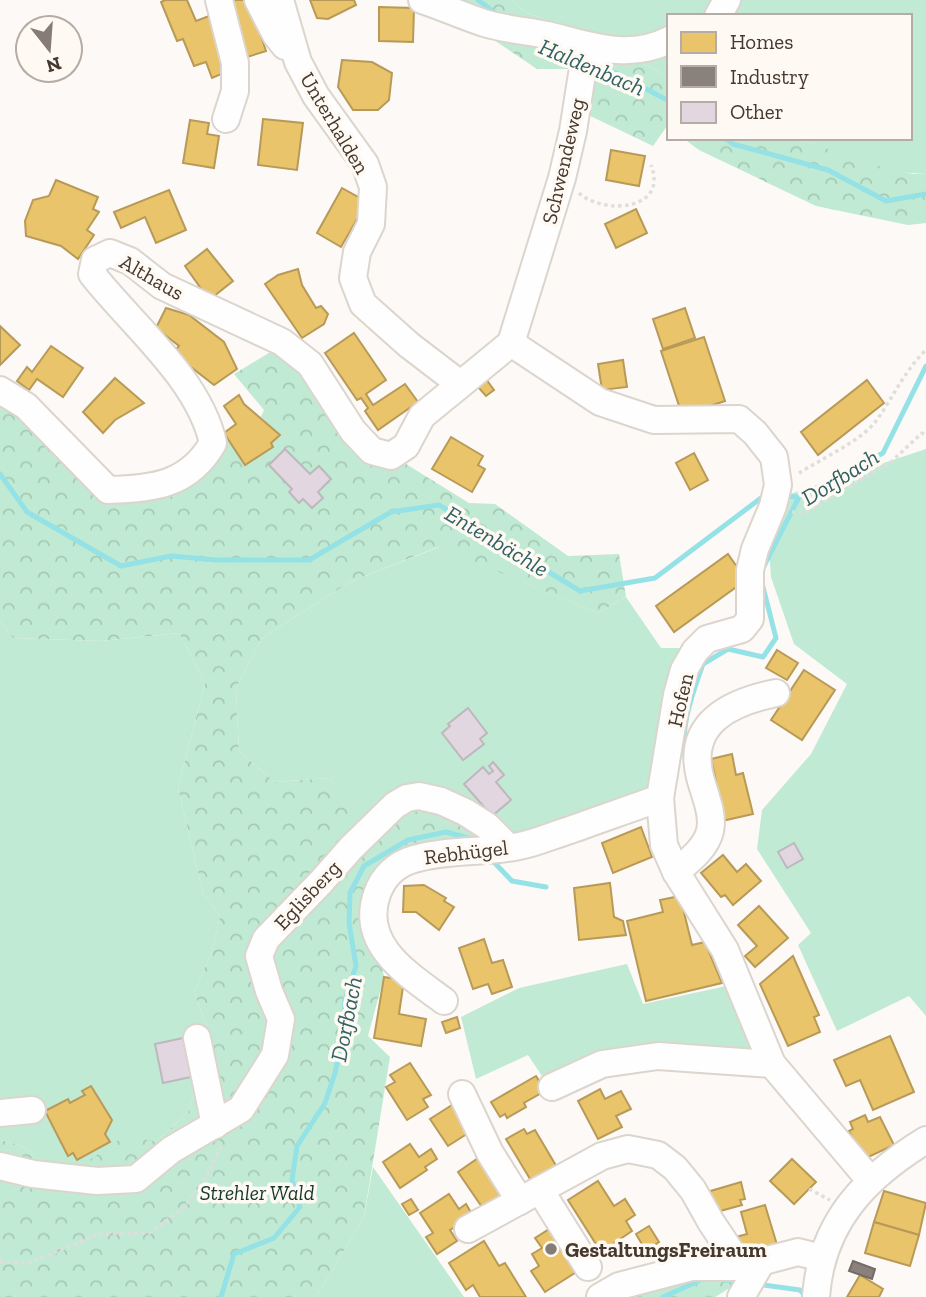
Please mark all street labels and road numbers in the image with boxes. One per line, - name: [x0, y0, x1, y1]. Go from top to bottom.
- street label: Unterhalden: [295, 68, 375, 178]
- street label: Schwendeweg: [536, 95, 590, 226]
- street label: Althaus: [115, 249, 189, 305]
- street label: Hofen: [662, 671, 698, 729]
- street label: Rebhügel: [423, 834, 510, 870]
- street label: Eglisberg: [269, 855, 346, 935]

